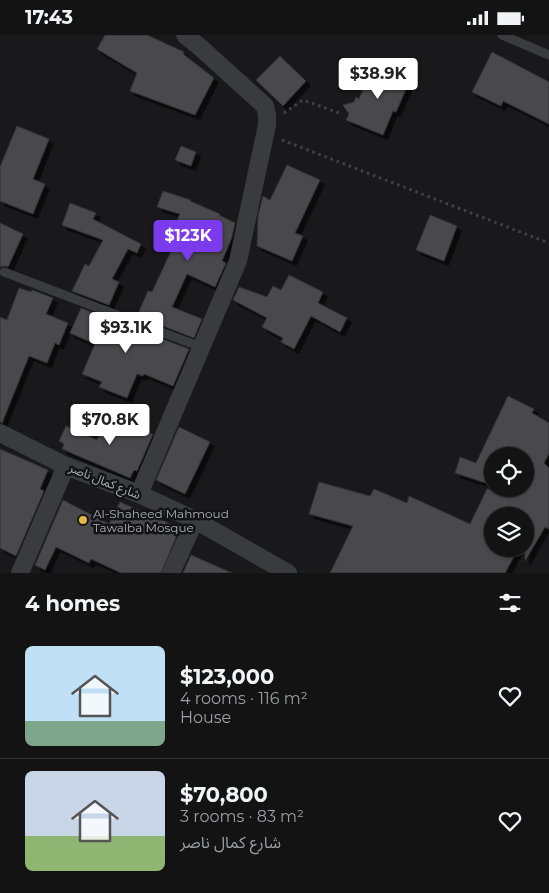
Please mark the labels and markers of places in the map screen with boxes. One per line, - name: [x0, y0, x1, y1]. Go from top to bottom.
- pin: $38.9K: [337, 57, 419, 100]
- pin: $123K: [153, 219, 223, 262]
- pin: $93.1K: [85, 311, 167, 354]
- pin: $70.8K: [69, 403, 151, 446]
- place label: Al-Shaheed Mahmoud Tawalba Mosque: [93, 506, 229, 535]
- marker: Al-Shaheed Mahmoud Tawalba Mosque: [77, 514, 89, 526]

